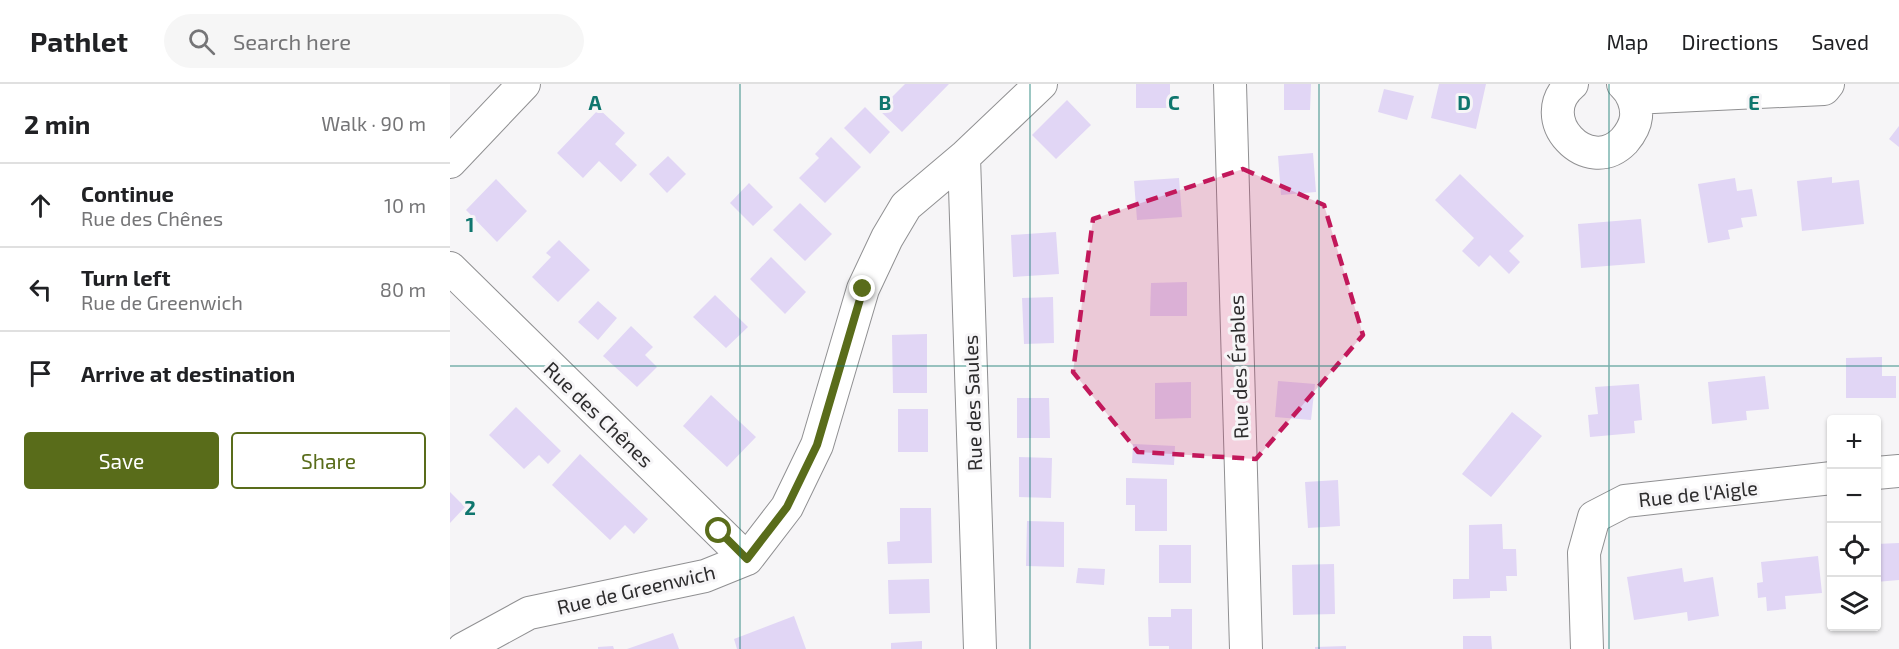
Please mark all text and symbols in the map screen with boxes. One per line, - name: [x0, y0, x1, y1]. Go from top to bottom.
- search box: [164, 14, 584, 68]
- text: Pathlet: [30, 24, 128, 58]
- icon: search: [185, 25, 218, 58]
- text: Search here: [233, 28, 351, 54]
- text: Map: [1606, 29, 1649, 54]
- text: Directions: [1682, 29, 1778, 54]
- text: Saved: [1811, 29, 1869, 54]
- text: A: [588, 90, 602, 114]
- text: B: [879, 90, 891, 114]
- text: C: [1168, 90, 1180, 114]
- text: D: [1457, 90, 1471, 114]
- text: E: [1748, 90, 1760, 114]
- text: 2 min: [24, 108, 90, 139]
- text: Walk · 90 m: [321, 111, 426, 135]
- text: Continue: [81, 180, 174, 206]
- icon: ahead: [24, 189, 57, 222]
- text: 10 m: [384, 193, 426, 217]
- text: Rue des Chênes: [81, 206, 223, 230]
- text: 1: [466, 212, 474, 236]
- text: Turn left: [81, 264, 170, 290]
- icon: left: [24, 273, 57, 306]
- route end: [849, 275, 875, 301]
- text: 80 m: [380, 277, 426, 301]
- text: Rue de Greenwich: [81, 290, 243, 314]
- street label: Rue des Érables: [1223, 295, 1253, 439]
- street label: Rue des Saules: [958, 335, 986, 471]
- street label: Rue des Chênes: [540, 356, 658, 472]
- icon: arrive: [24, 357, 57, 390]
- text: Arrive at destination: [81, 360, 295, 386]
- map controls: [1827, 415, 1881, 631]
- button: +: [1827, 415, 1881, 469]
- button: Save: [24, 432, 219, 489]
- button: Share: [231, 432, 426, 489]
- button: −: [1827, 469, 1881, 523]
- street label: Rue de l'Aigle: [1637, 475, 1759, 511]
- text: 2: [464, 495, 476, 519]
- route start: [705, 517, 731, 543]
- button: locate: [1827, 523, 1881, 577]
- street label: Rue de Greenwich: [554, 559, 718, 619]
- button: layers: [1827, 577, 1881, 631]

